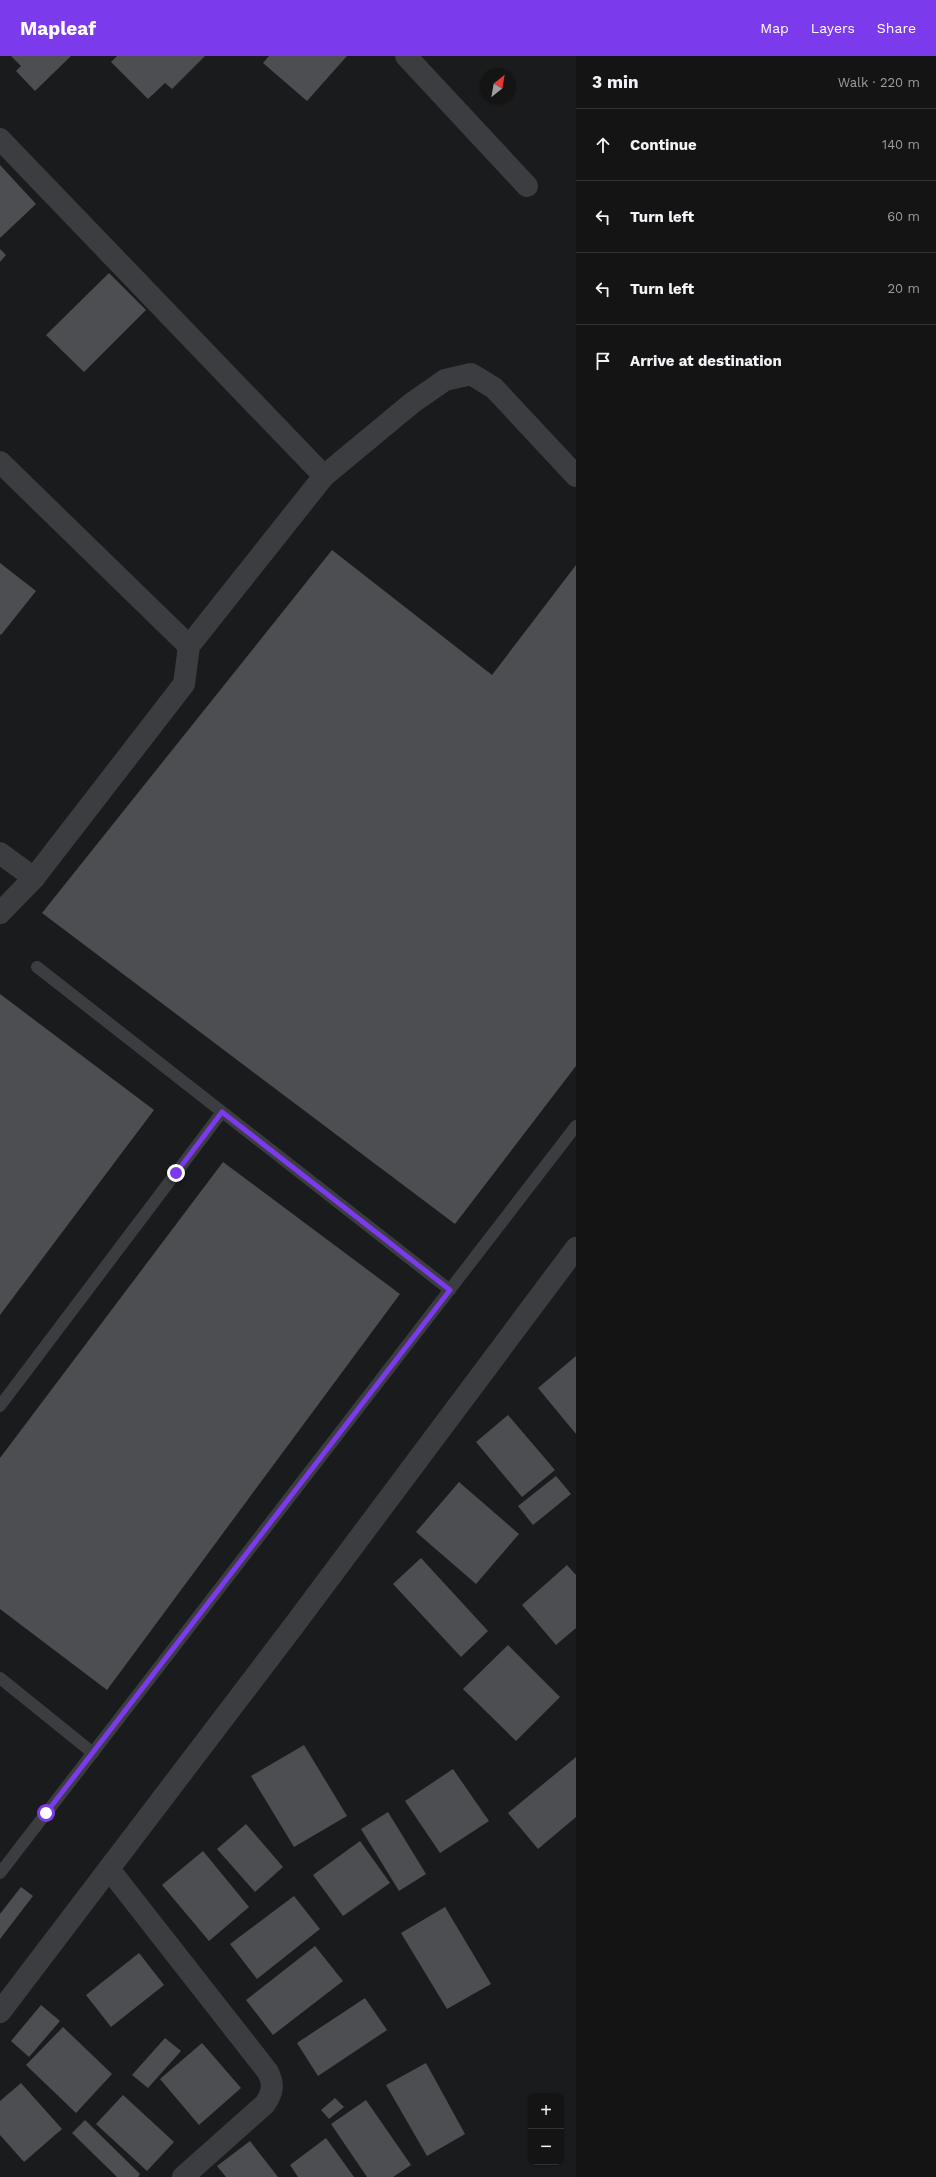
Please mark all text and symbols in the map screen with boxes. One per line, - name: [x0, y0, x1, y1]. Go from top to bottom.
- text: Mapleaf: [20, 17, 96, 40]
- text: Map: [760, 20, 789, 36]
- text: Layers: [811, 20, 855, 36]
- text: Share: [877, 20, 916, 36]
- north arrow: [480, 68, 516, 104]
- text: 3 min: [592, 72, 638, 92]
- text: Walk · 220 m: [838, 75, 920, 90]
- icon: ahead: [592, 134, 614, 156]
- text: Continue: [630, 136, 697, 154]
- text: 140 m: [882, 137, 920, 152]
- icon: left: [592, 206, 614, 228]
- text: Turn left: [630, 208, 694, 226]
- text: 60 m: [887, 209, 920, 224]
- icon: left: [592, 278, 614, 300]
- text: Turn left: [630, 280, 694, 298]
- text: 20 m: [888, 281, 920, 296]
- icon: arrive: [592, 350, 614, 372]
- text: Arrive at destination: [630, 352, 782, 370]
- route end: [167, 1164, 185, 1182]
- route start: [37, 1804, 55, 1822]
- map controls: [528, 2093, 564, 2165]
- button: +: [528, 2093, 564, 2129]
- button: −: [528, 2129, 564, 2165]

